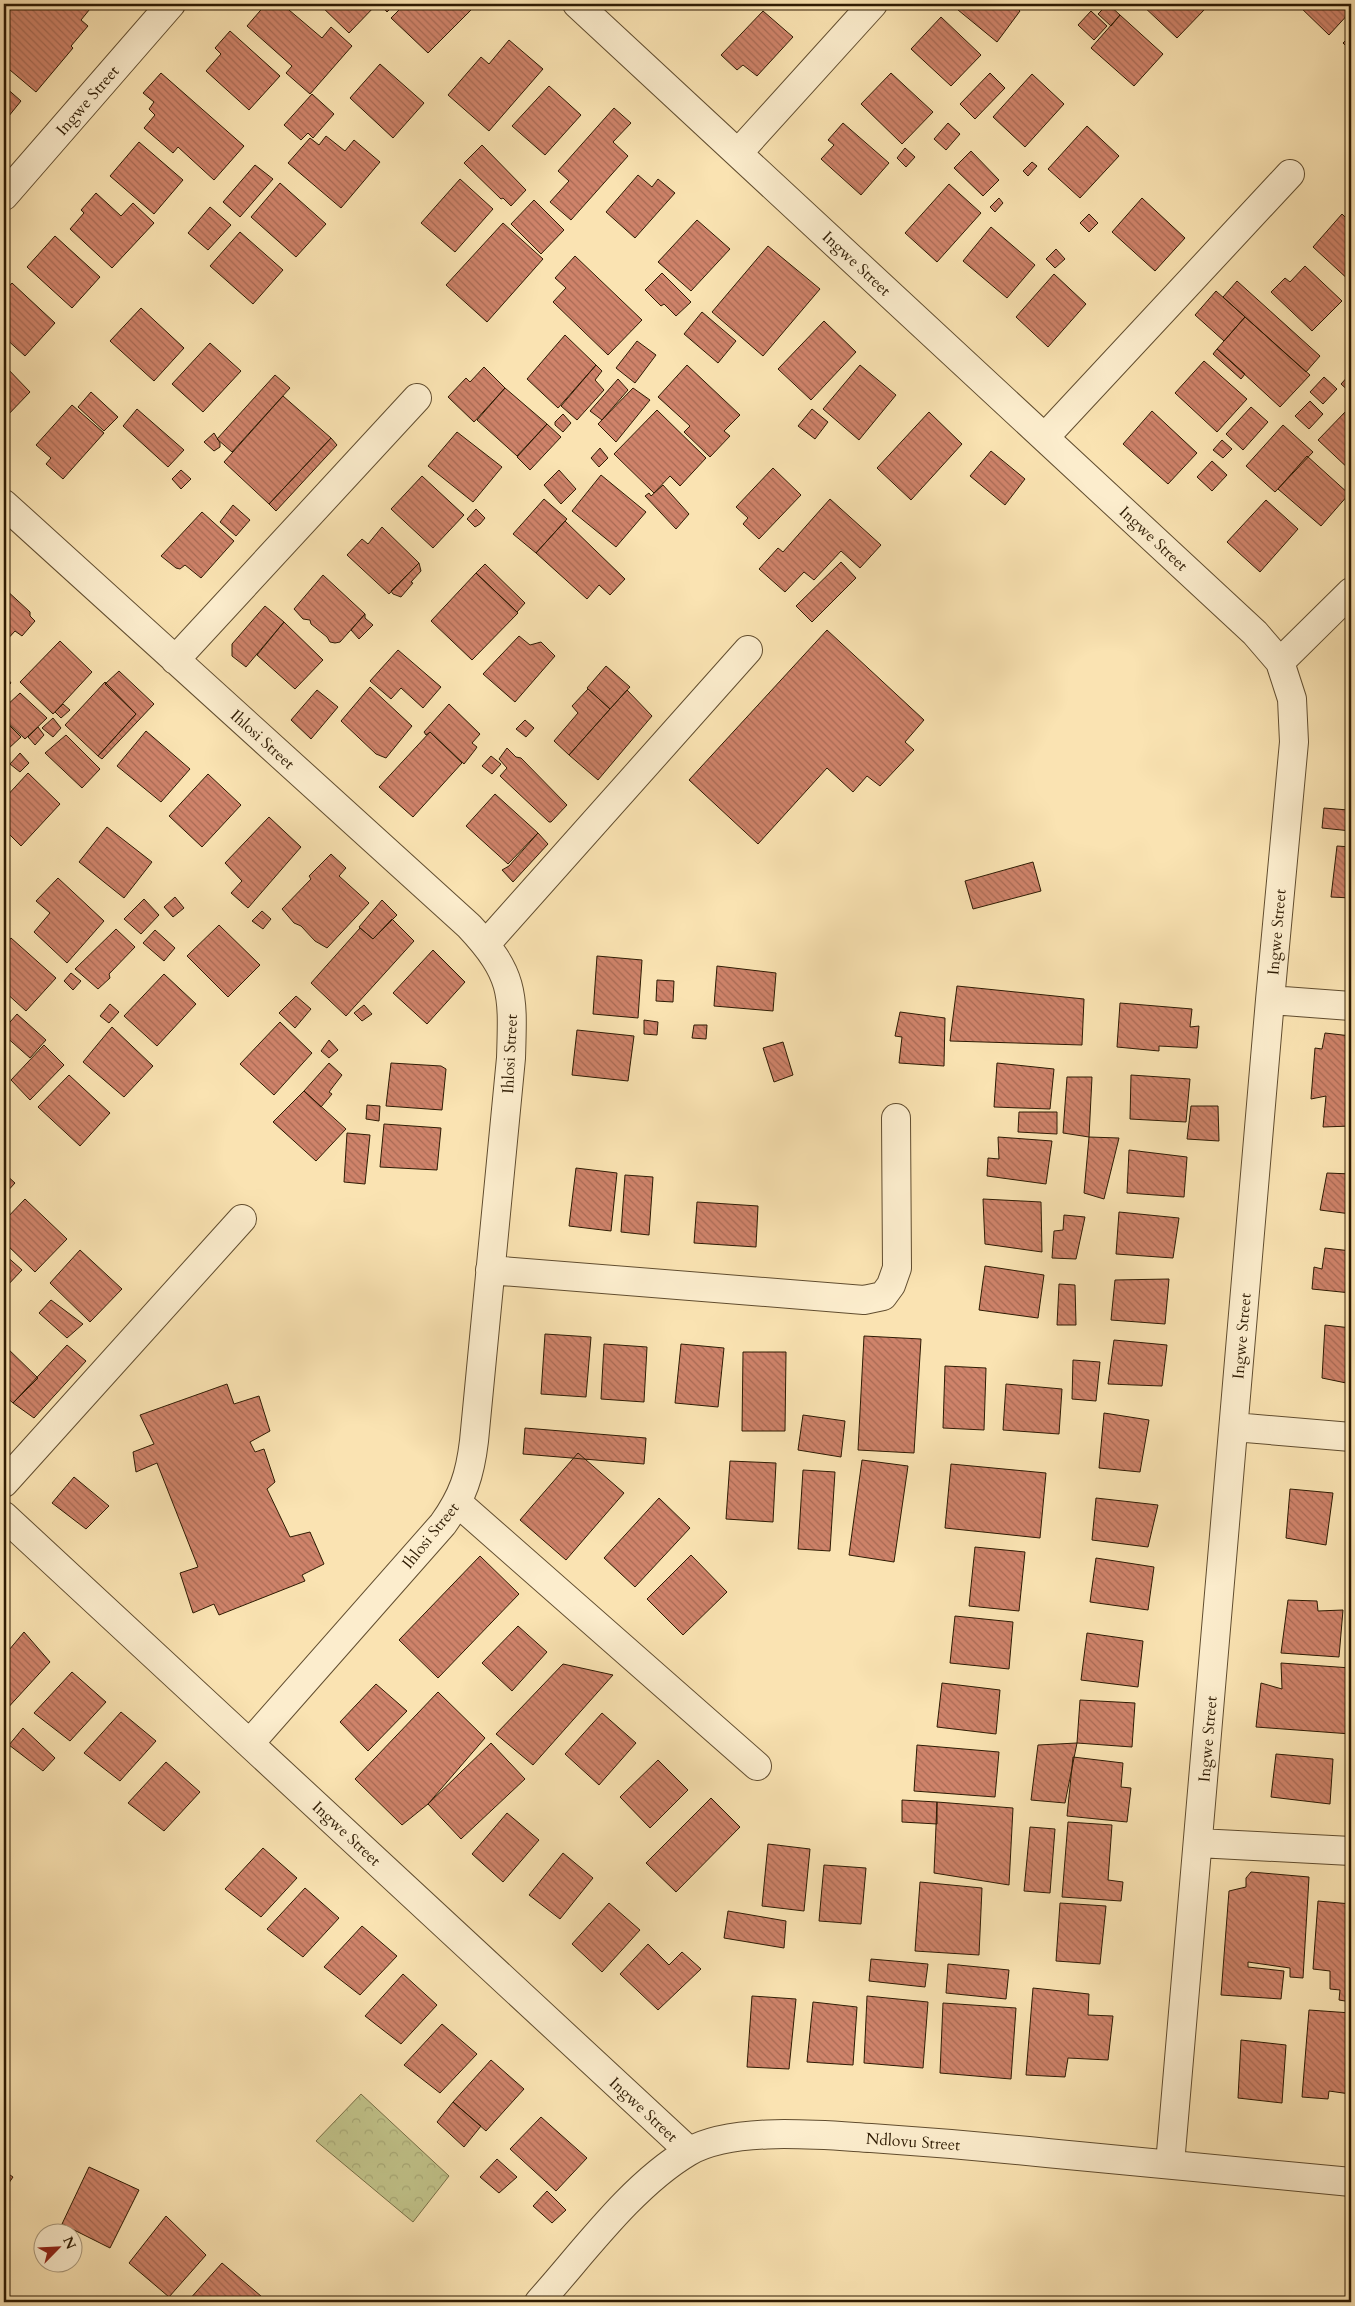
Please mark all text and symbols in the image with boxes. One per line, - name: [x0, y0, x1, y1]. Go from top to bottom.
- street label: Ingwe Street: [51, 61, 124, 140]
- street label: Ingwe Street: [817, 226, 895, 301]
- street label: Ingwe Street: [1114, 501, 1192, 576]
- street label: Ihlosi Street: [225, 705, 299, 775]
- street label: Ingwe Street: [1262, 888, 1292, 976]
- street label: Ihlosi Street: [497, 1014, 523, 1094]
- street label: Ingwe Street: [1227, 1292, 1257, 1380]
- street label: Ihlosi Street: [397, 1498, 464, 1573]
- street label: Ingwe Street: [1193, 1695, 1223, 1783]
- street label: Ingwe Street: [307, 1796, 385, 1871]
- street label: Ingwe Street: [604, 2072, 682, 2147]
- street label: Ndlovu Street: [865, 2128, 961, 2156]
- north arrow: [32, 2224, 82, 2274]
- text: N: [58, 2233, 81, 2252]

